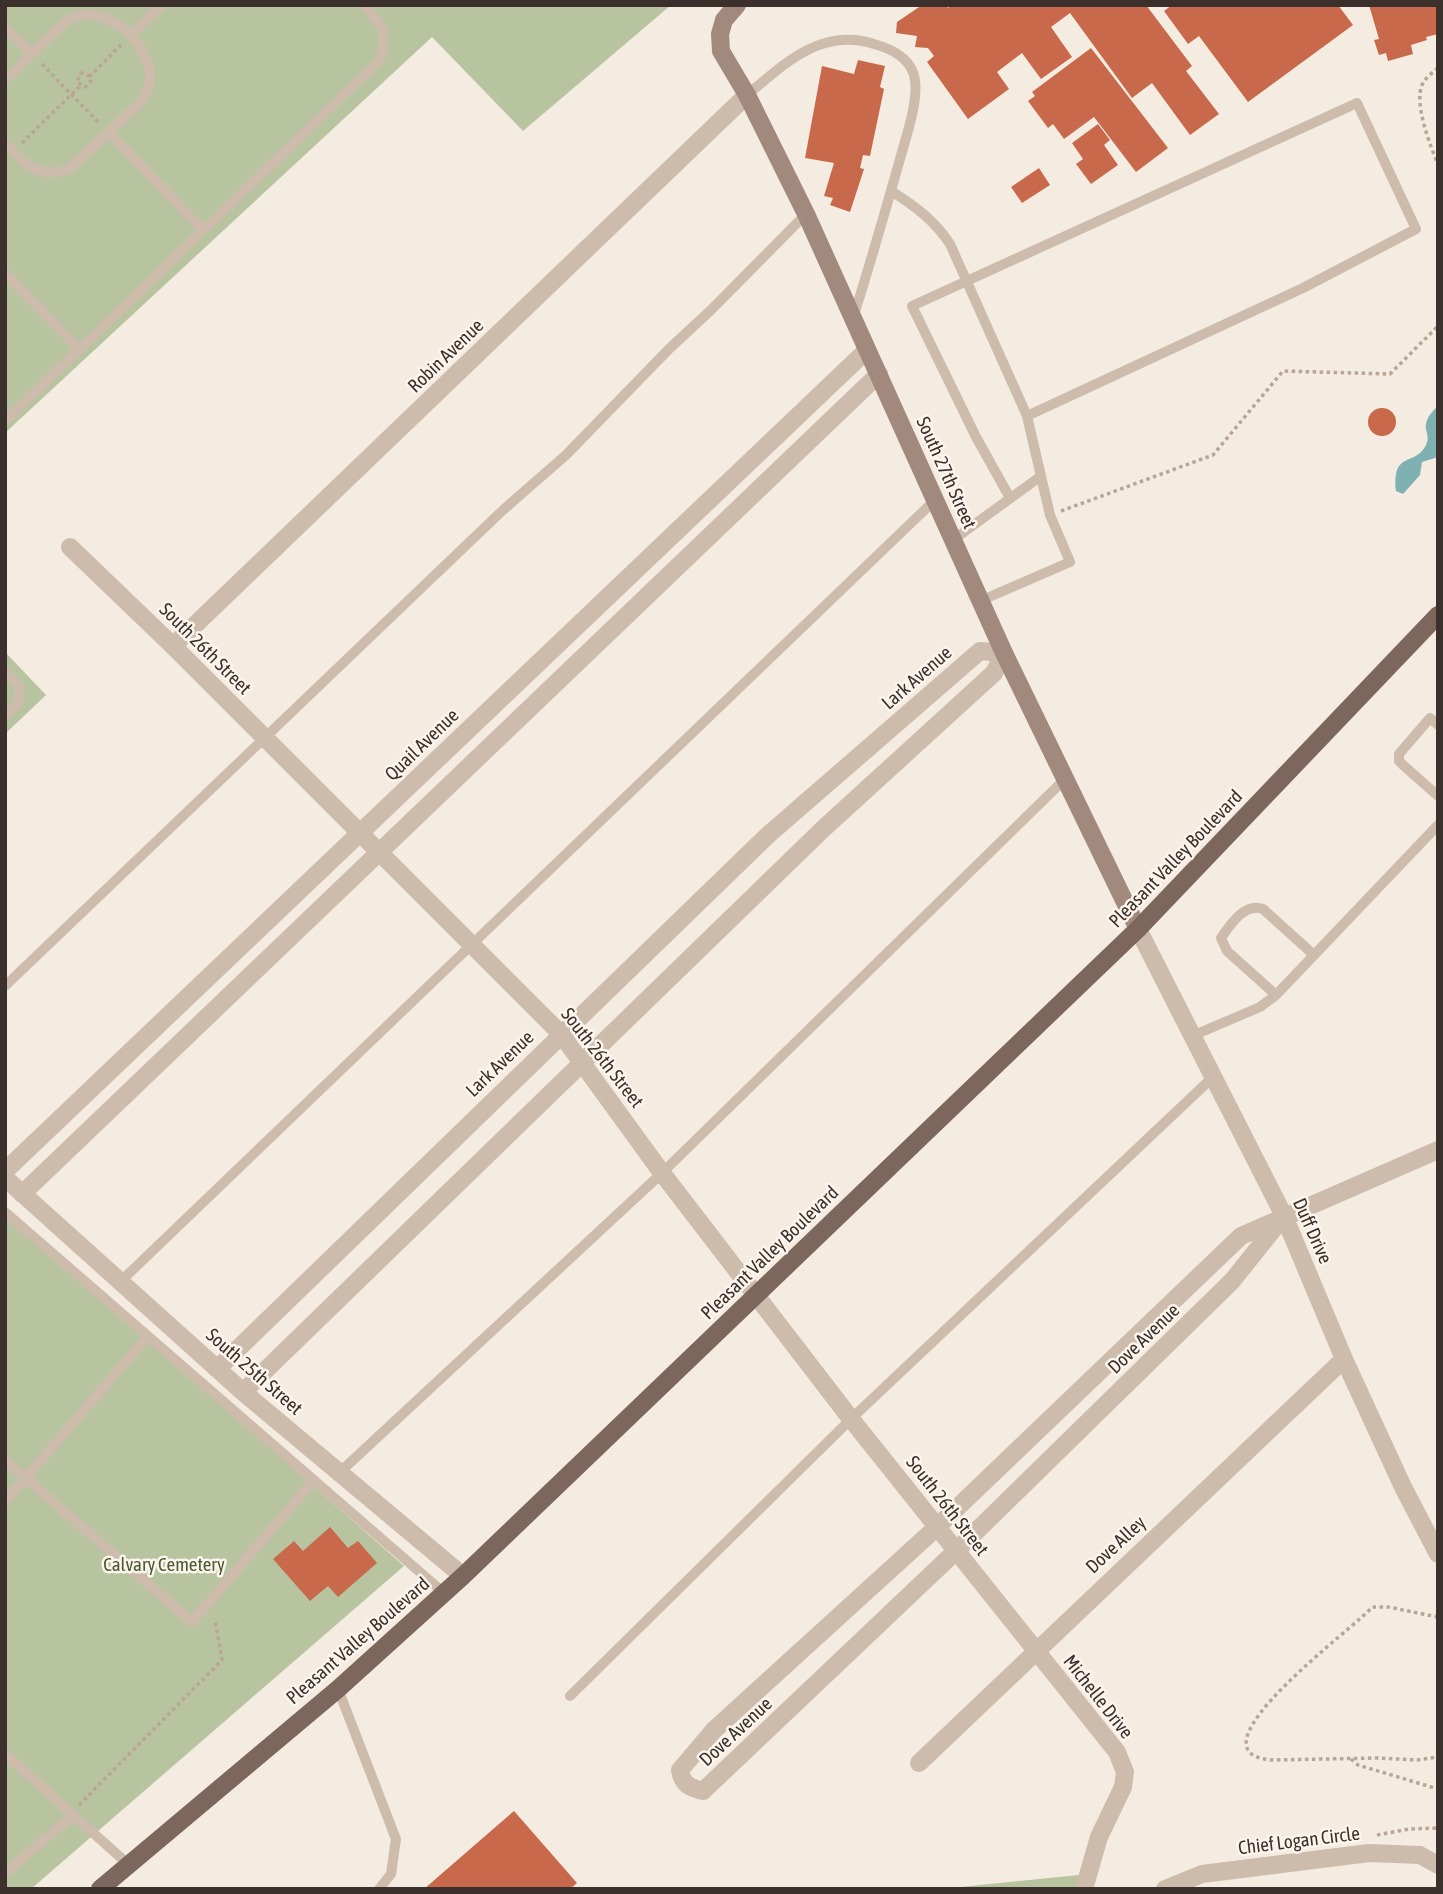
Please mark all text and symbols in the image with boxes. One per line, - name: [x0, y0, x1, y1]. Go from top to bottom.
- street label: Robin Avenue: [403, 314, 489, 398]
- street label: South 27th Street: [911, 413, 981, 533]
- street label: South 26th Street: [154, 598, 256, 700]
- street label: Lark Avenue: [877, 641, 957, 715]
- street label: Quail Avenue: [380, 704, 464, 786]
- street label: Pleasant Valley Boulevard: [1104, 786, 1248, 932]
- street label: South 26th Street: [556, 1004, 648, 1112]
- street label: Lark Avenue: [461, 1026, 539, 1102]
- street label: Pleasant Valley Boulevard: [697, 1181, 843, 1325]
- street label: Duff Drive: [1287, 1195, 1337, 1267]
- street label: Dove Avenue: [1103, 1299, 1185, 1379]
- street label: South 25th Street: [201, 1324, 307, 1420]
- street label: South 26th Street: [901, 1452, 993, 1560]
- street label: Dove Alley: [1081, 1512, 1151, 1578]
- park label: Calvary Cemetery: [103, 1554, 225, 1576]
- street label: Pleasant Valley Boulevard: [282, 1573, 434, 1709]
- street label: Michelle Drive: [1058, 1651, 1138, 1743]
- street label: Dove Avenue: [695, 1693, 777, 1771]
- street label: Chief Logan Circle: [1237, 1822, 1361, 1860]

